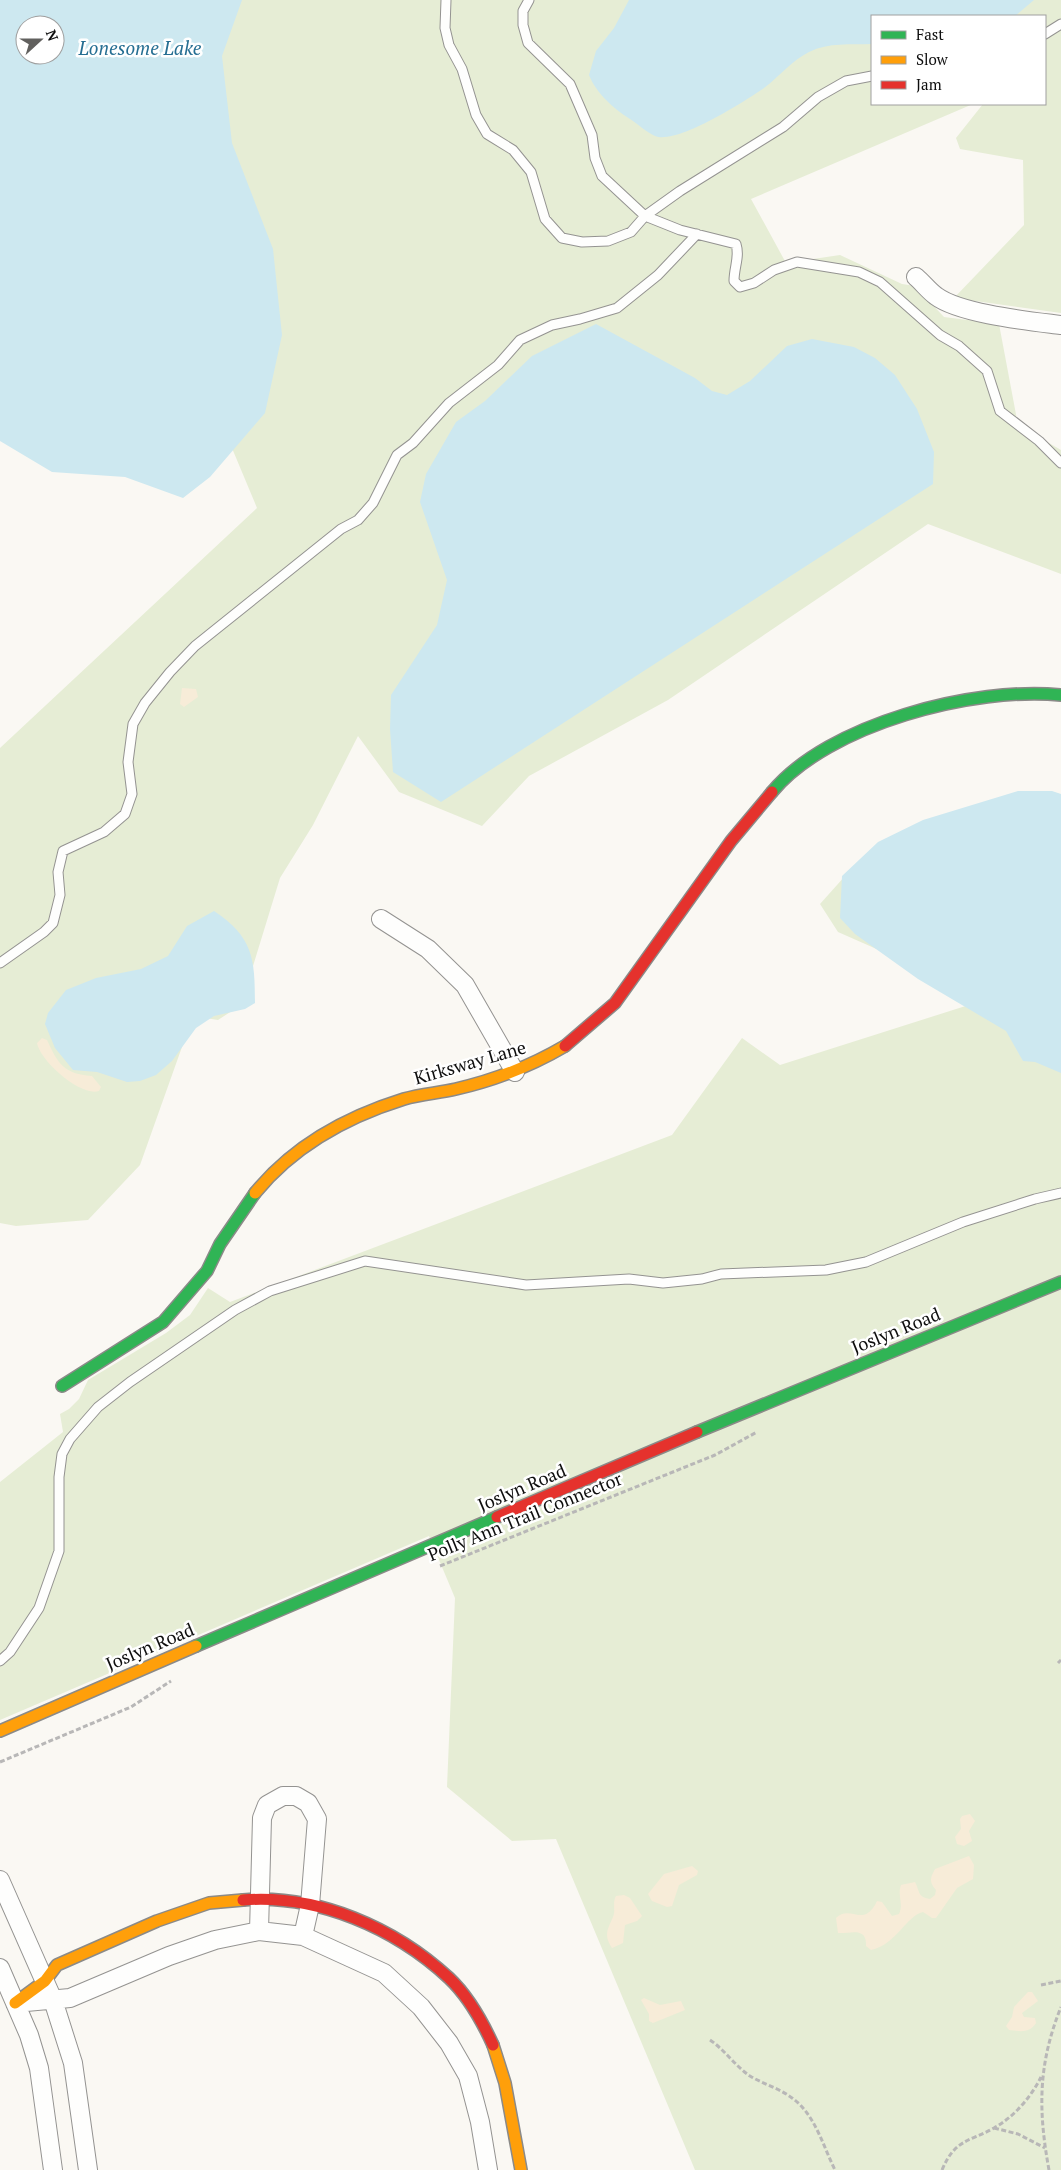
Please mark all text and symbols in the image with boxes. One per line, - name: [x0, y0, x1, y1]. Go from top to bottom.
- north arrow: [15, 15, 65, 65]
- legend: [871, 15, 1046, 105]
- text: Fast: [916, 24, 944, 44]
- text: N: [42, 27, 64, 44]
- water label: Lonesome Lake: [78, 35, 202, 60]
- text: Slow: [916, 49, 949, 69]
- text: Jam: [916, 74, 942, 94]
- street label: Kirksway Lane: [411, 1035, 529, 1089]
- street label: Joslyn Road: [848, 1301, 944, 1359]
- street label: Joslyn Road: [474, 1458, 569, 1516]
- street label: Polly Ann Trail Connector: [424, 1466, 625, 1566]
- street label: Joslyn Road: [102, 1617, 197, 1675]

